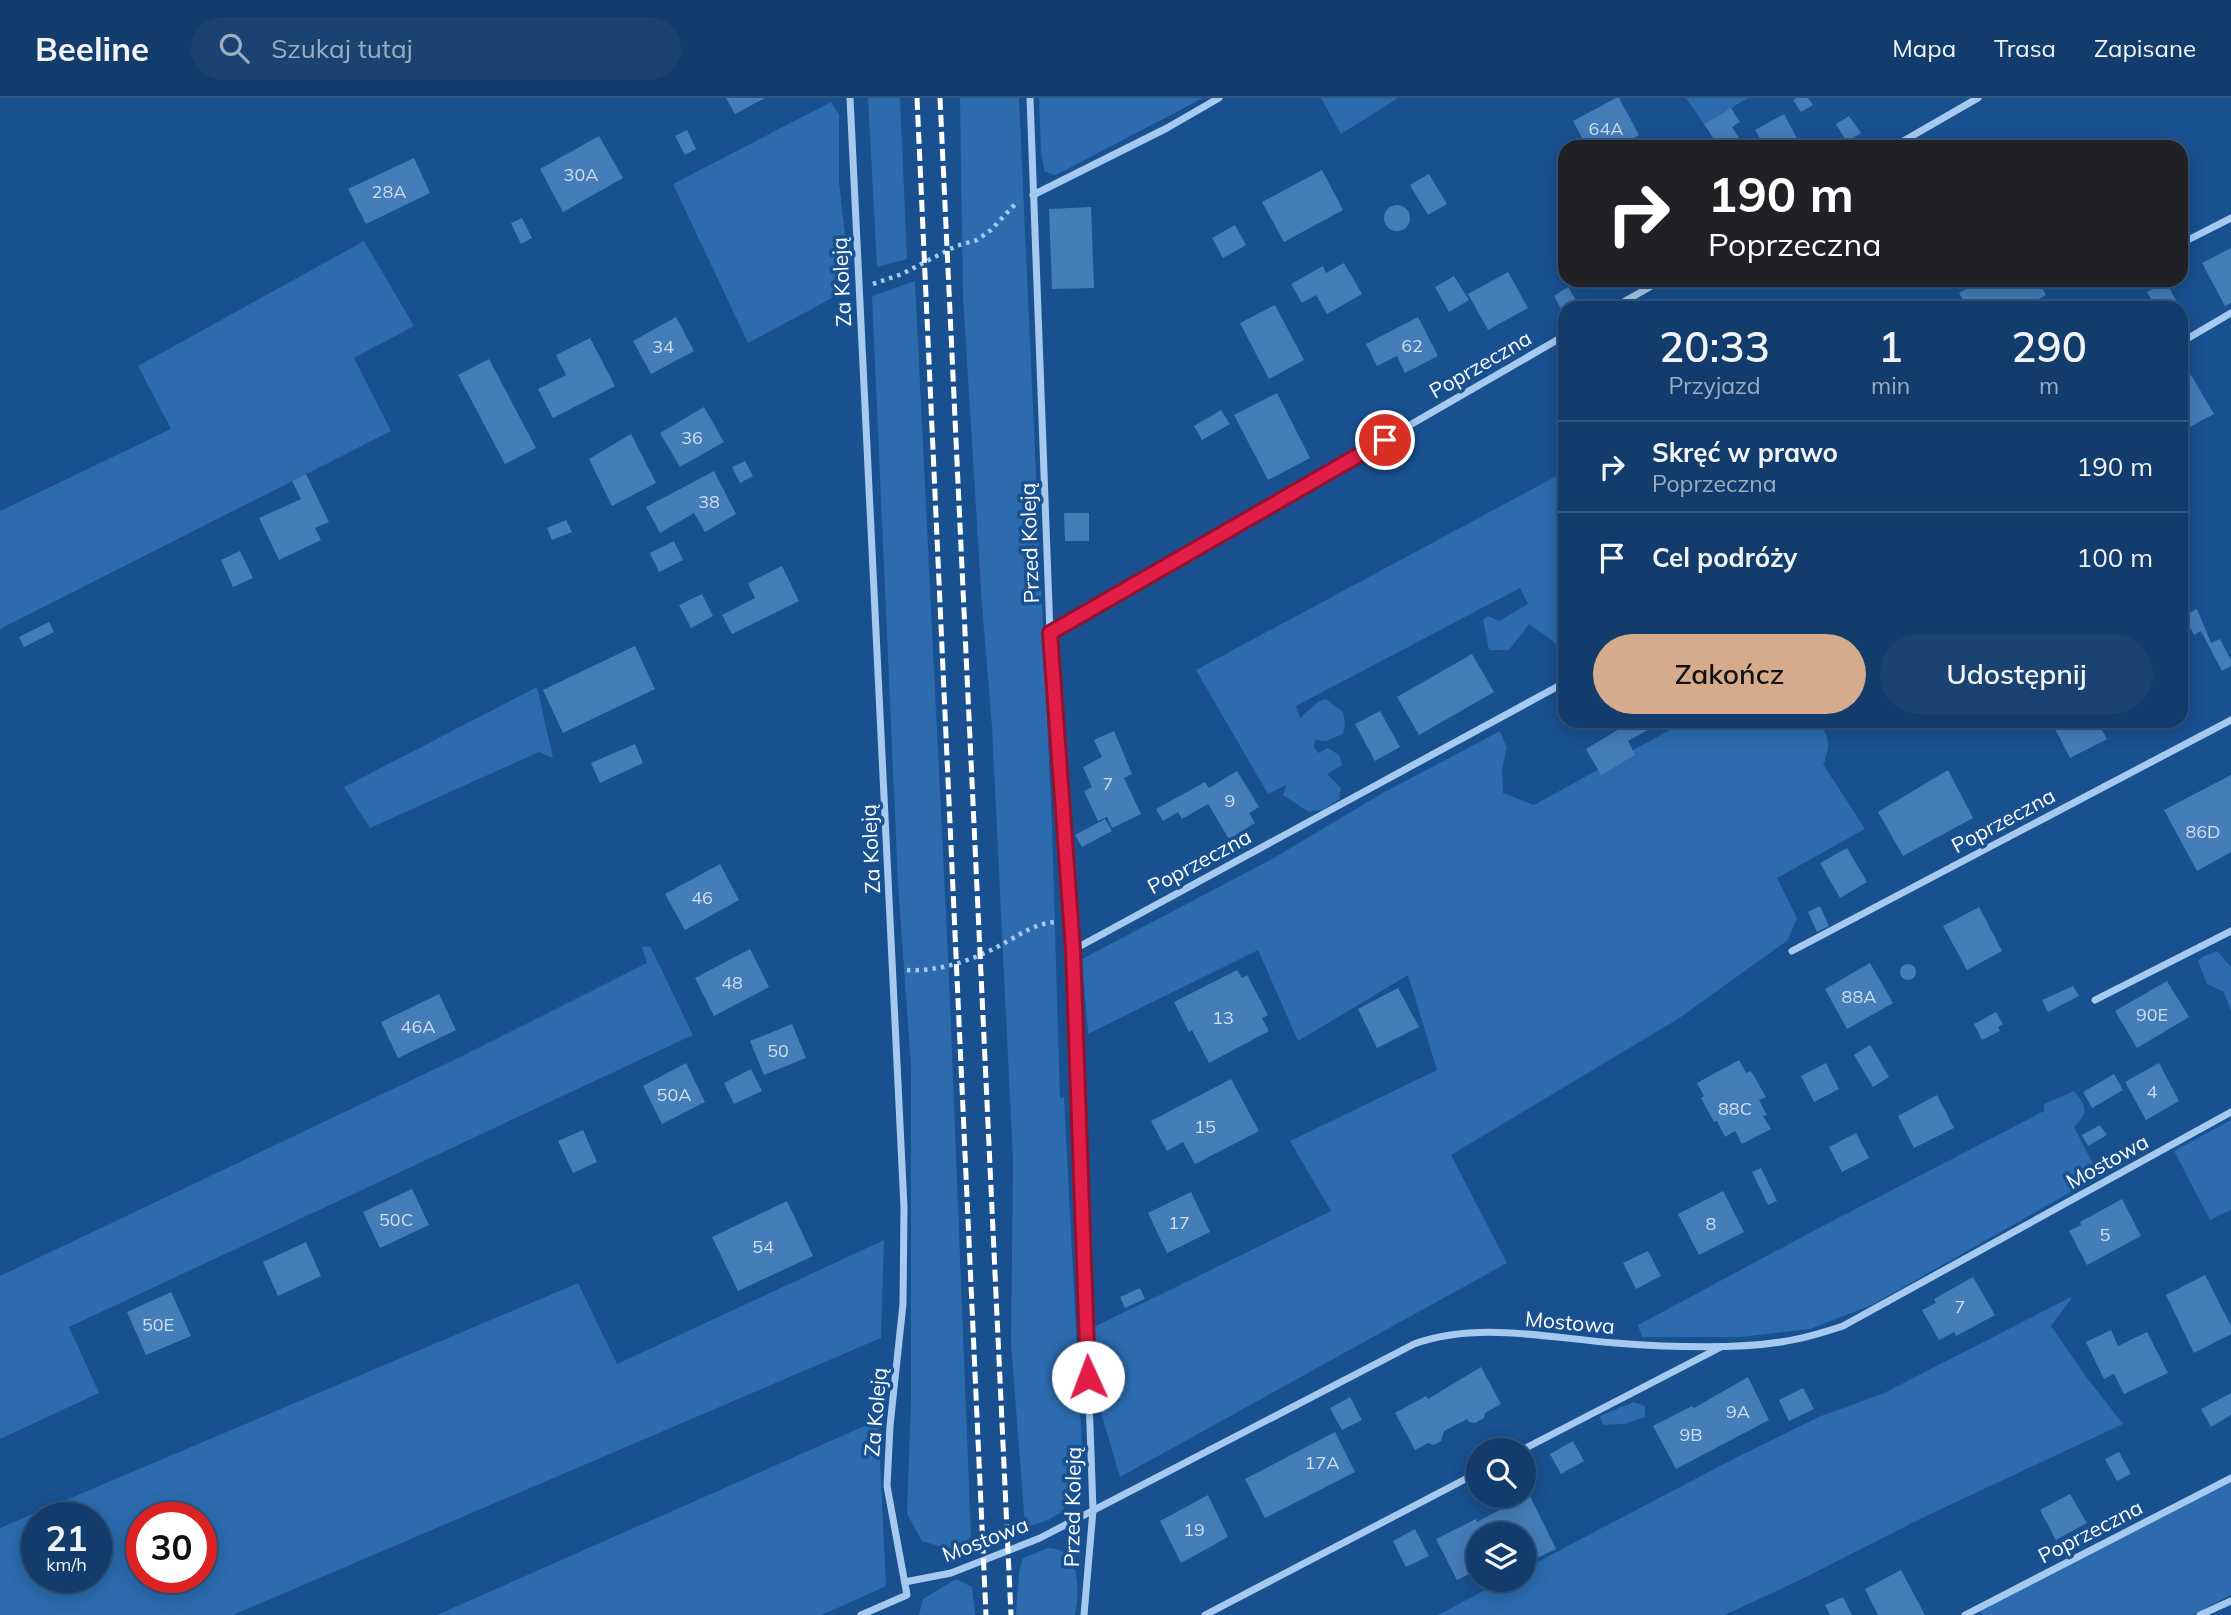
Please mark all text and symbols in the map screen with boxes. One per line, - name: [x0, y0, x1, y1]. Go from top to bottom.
- search box: [191, 17, 681, 80]
- text: Beeline: [35, 28, 149, 69]
- icon: search: [215, 29, 253, 67]
- text: Szukaj tutaj: [271, 32, 413, 65]
- text: Mapa: [1892, 33, 1956, 63]
- text: Trasa: [1994, 33, 2056, 63]
- text: Zapisane: [2094, 33, 2196, 63]
- house number: 64A: [1589, 117, 1623, 140]
- house number: 30A: [564, 163, 598, 186]
- text: 190 m: [1708, 163, 1854, 224]
- icon: right: [1593, 168, 1684, 259]
- house number: 28A: [372, 180, 406, 203]
- text: Poprzeczna: [1708, 224, 1881, 264]
- street label: Za Koleją: [826, 237, 856, 327]
- text: 20:33: [1659, 320, 1770, 373]
- text: 1: [1878, 320, 1903, 373]
- text: 290: [2011, 320, 2087, 373]
- street label: Poprzeczna: [1424, 324, 1536, 404]
- house number: 62: [1401, 334, 1423, 357]
- house number: 34: [652, 335, 674, 358]
- text: Przyjazd: [1669, 371, 1760, 400]
- text: min: [1871, 371, 1910, 400]
- text: m: [2039, 371, 2059, 400]
- pin: [1355, 410, 1415, 470]
- icon: arrive: [1366, 421, 1404, 459]
- house number: 36: [681, 426, 703, 449]
- text: Skręć w prawo: [1652, 436, 1838, 469]
- icon: right: [1593, 448, 1631, 486]
- text: 190 m: [2077, 450, 2153, 483]
- text: Poprzeczna: [1652, 469, 1777, 498]
- street label: Przed Koleją: [1014, 482, 1044, 604]
- house number: 38: [698, 490, 720, 513]
- icon: arrive: [1593, 539, 1631, 577]
- text: Cel podróży: [1652, 541, 1797, 574]
- text: 100 m: [2077, 541, 2153, 574]
- button: Zakończ: [1593, 634, 1866, 714]
- button: Udostępnij: [1880, 634, 2153, 714]
- house number: 7: [1103, 772, 1113, 795]
- street label: Poprzeczna: [1947, 782, 2059, 858]
- house number: 9: [1225, 789, 1235, 812]
- street label: Za Koleją: [855, 804, 885, 894]
- house number: 86D: [2185, 820, 2221, 843]
- street label: Poprzeczna: [1143, 823, 1255, 899]
- house number: 46: [691, 886, 713, 909]
- house number: 48: [721, 971, 743, 994]
- house number: 88A: [1842, 985, 1876, 1008]
- house number: 90E: [2136, 1003, 2168, 1026]
- house number: 13: [1212, 1006, 1234, 1029]
- house number: 46A: [401, 1015, 435, 1038]
- house number: 50: [767, 1039, 789, 1062]
- house number: 4: [2147, 1080, 2158, 1103]
- house number: 50A: [657, 1083, 691, 1106]
- house number: 88C: [1718, 1097, 1752, 1120]
- house number: 15: [1194, 1115, 1216, 1138]
- street label: Mostowa: [2061, 1128, 2153, 1194]
- house number: 50C: [379, 1208, 413, 1231]
- house number: 17: [1168, 1211, 1190, 1234]
- house number: 8: [1706, 1212, 1716, 1235]
- house number: 5: [2100, 1223, 2111, 1246]
- house number: 54: [752, 1235, 774, 1258]
- house number: 7: [1955, 1295, 1965, 1318]
- street label: Mostowa: [1524, 1305, 1616, 1339]
- house number: 50E: [142, 1313, 174, 1336]
- position arrow: [1051, 1340, 1125, 1414]
- street label: Za Koleją: [858, 1366, 892, 1458]
- house number: 9A: [1726, 1400, 1750, 1423]
- house number: 9B: [1679, 1423, 1703, 1446]
- map controls: [1466, 1438, 1536, 1592]
- button: search: [1466, 1438, 1536, 1508]
- street label: Przed Koleją: [1058, 1447, 1086, 1567]
- house number: 17A: [1305, 1451, 1339, 1474]
- street label: Poprzeczna: [2033, 1494, 2147, 1568]
- speed limit sign: 30: [126, 1502, 217, 1593]
- street label: Mostowa: [938, 1511, 1032, 1567]
- text: 21: [45, 1516, 88, 1560]
- house number: 19: [1183, 1518, 1205, 1541]
- button: layers: [1466, 1522, 1536, 1592]
- text: km/h: [46, 1553, 87, 1576]

